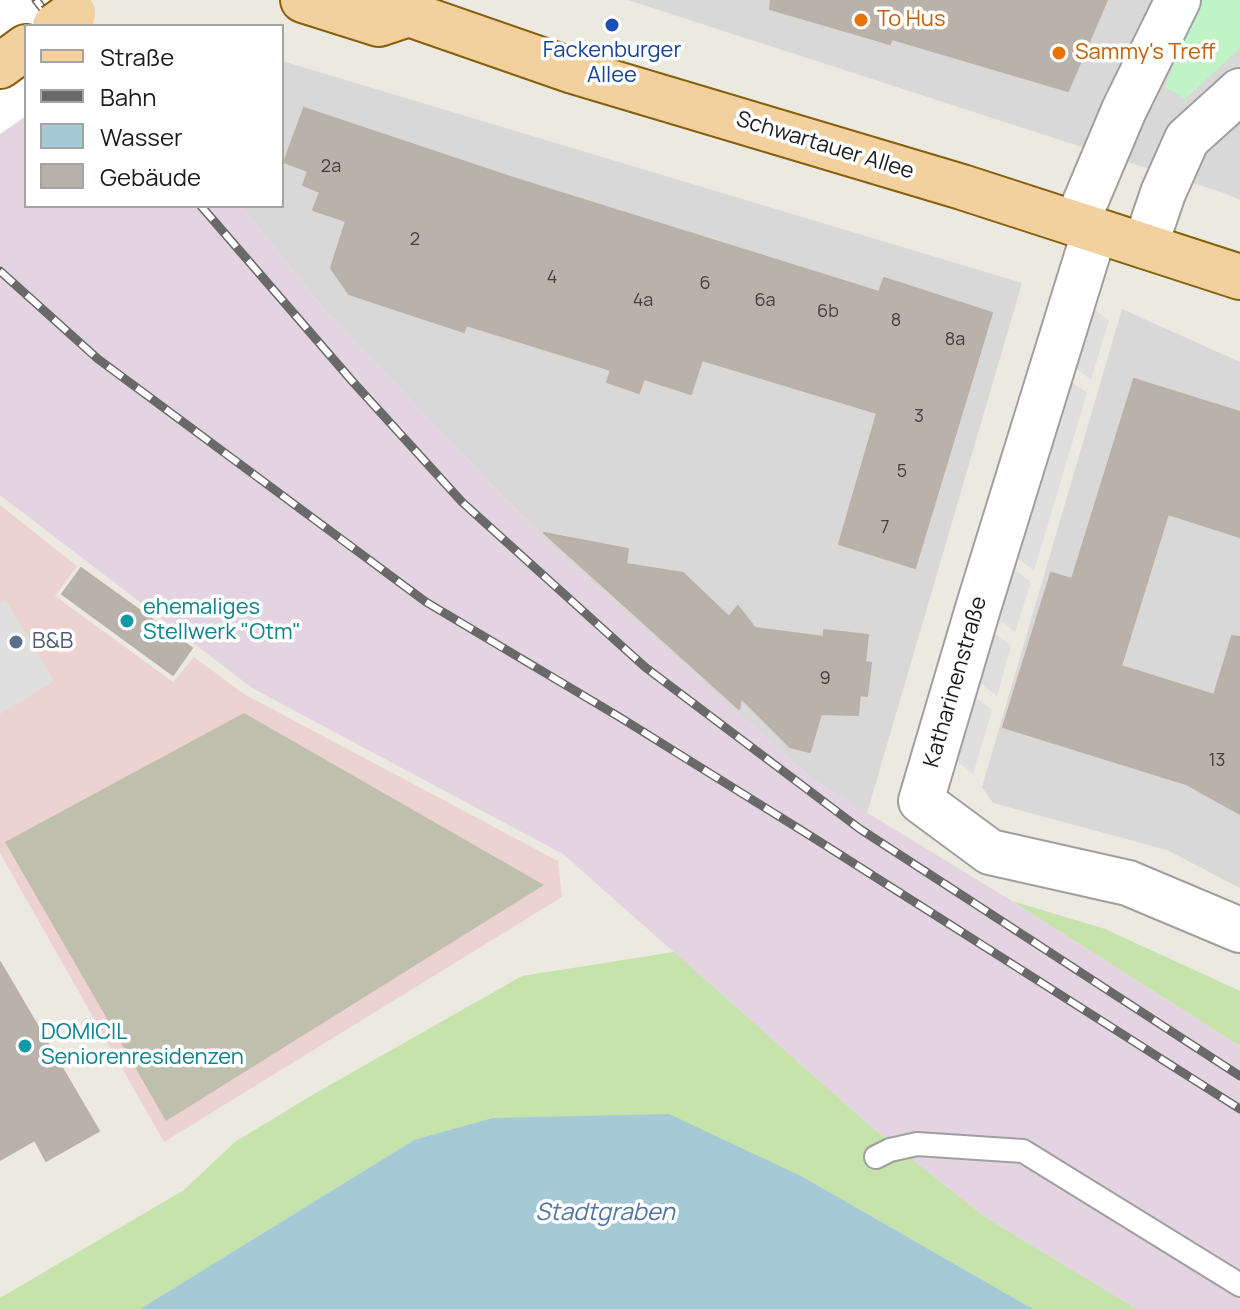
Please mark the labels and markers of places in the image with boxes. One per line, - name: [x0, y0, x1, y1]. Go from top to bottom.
- place label: To Hus: [877, 7, 945, 33]
- marker: To Hus: [852, 11, 870, 29]
- marker: Fackenburger Allee: [603, 16, 621, 34]
- place label: Fackenburger Allee: [543, 38, 681, 90]
- place label: Sammy's Treff: [1075, 40, 1215, 66]
- marker: Sammy's Treff: [1050, 44, 1068, 62]
- place label: ehemaliges Stellwerk "Otm": [143, 595, 301, 646]
- marker: ehemaliges Stellwerk "Otm": [118, 612, 136, 630]
- place label: B&B: [32, 629, 73, 655]
- marker: B&B: [7, 633, 25, 651]
- place label: DOMICIL Seniorenresidenzen: [41, 1020, 244, 1072]
- marker: DOMICIL Seniorenresidenzen: [16, 1037, 34, 1055]

